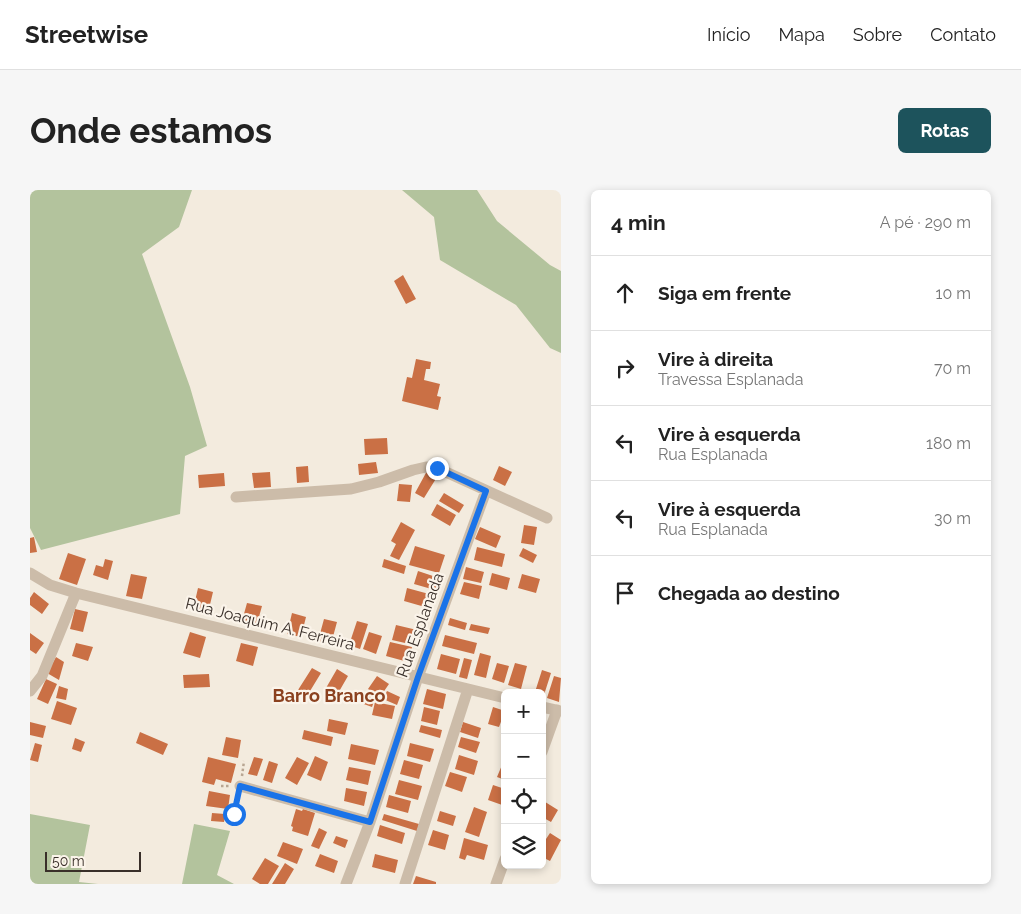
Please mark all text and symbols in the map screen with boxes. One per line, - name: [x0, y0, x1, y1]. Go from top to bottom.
- text: Streetwise: [25, 20, 148, 49]
- text: Início: [707, 24, 750, 45]
- text: Mapa: [778, 24, 825, 45]
- text: Sobre: [853, 24, 902, 45]
- text: Contato: [930, 24, 996, 45]
- button: Rotas: [898, 108, 991, 153]
- text: Onde estamos: [30, 110, 272, 151]
- text: 4 min: [611, 210, 666, 235]
- text: A pé · 290 m: [880, 213, 971, 232]
- icon: ahead: [611, 279, 639, 307]
- text: Siga em frente: [658, 282, 791, 304]
- text: 10 m: [936, 284, 971, 303]
- text: Vire à direita: [658, 348, 773, 370]
- icon: right: [611, 354, 639, 382]
- text: 70 m: [934, 359, 971, 378]
- text: Travessa Esplanada: [658, 370, 803, 389]
- text: Vire à esquerda: [658, 423, 801, 445]
- icon: left: [611, 429, 639, 457]
- text: 180 m: [926, 434, 971, 453]
- text: Rua Esplanada: [658, 445, 768, 464]
- route end: [426, 457, 449, 480]
- text: Vire à esquerda: [658, 498, 801, 520]
- icon: left: [611, 504, 639, 532]
- text: 30 m: [934, 509, 971, 528]
- text: Rua Esplanada: [658, 520, 768, 539]
- street label: Rua Esplanada: [392, 570, 448, 680]
- icon: arrive: [611, 579, 639, 607]
- text: Chegada ao destino: [658, 582, 840, 604]
- street label: Rua Joaquim A. Ferreira: [184, 594, 356, 654]
- district label: Barro Branco: [273, 685, 386, 706]
- map controls: [501, 689, 546, 869]
- button: +: [501, 689, 546, 734]
- button: −: [501, 734, 546, 779]
- button: locate: [501, 779, 546, 824]
- route start: [223, 803, 246, 826]
- button: layers: [501, 824, 546, 869]
- scale bar: [45, 849, 141, 872]
- text: 50 m: [52, 853, 85, 869]

